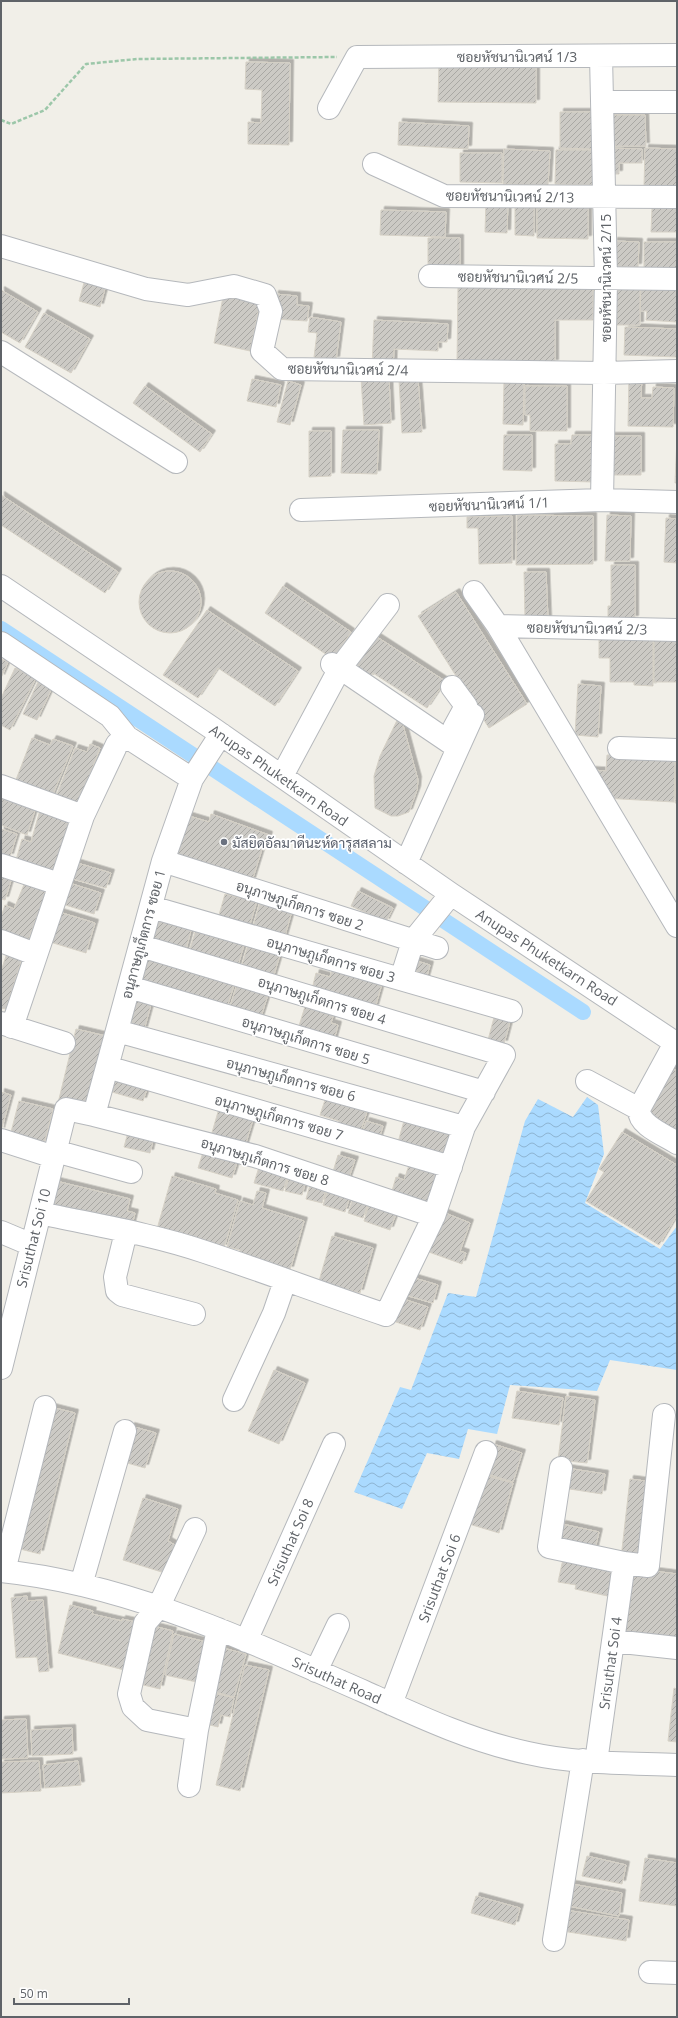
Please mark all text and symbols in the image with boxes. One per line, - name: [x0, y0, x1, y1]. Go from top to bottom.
- street label: ซอยหัชนานิเวศน์ 1/3: [457, 47, 577, 66]
- street label: ซอยหัชนานิเวศน์ 2/13: [446, 185, 574, 207]
- street label: ซอยหัชนานิเวศน์ 2/15: [596, 214, 615, 342]
- street label: ซอยหัชนานิเวศน์ 2/5: [458, 266, 578, 288]
- street label: ซอยหัชนานิเวศน์ 2/4: [288, 358, 408, 380]
- street label: ซอยหัชนานิเวศน์ 1/1: [428, 492, 550, 516]
- street label: ซอยหัชนานิเวศน์ 2/3: [527, 617, 647, 639]
- street label: Anupas Phuketkarn Road: [206, 720, 352, 830]
- place label: มัสยิดอัลมาดีนะห์ดารุสสลาม: [232, 833, 392, 853]
- marker: มัสยิดอัลมาดีนะห์ดารุสสลาม: [219, 837, 229, 847]
- street label: อนุภาษภูเก็ตการ ซอย 1: [117, 867, 170, 1001]
- street label: อนุภาษภูเก็ตการ ซอย 2: [233, 875, 366, 936]
- street label: Anupas Phuketkarn Road: [473, 904, 621, 1010]
- street label: อนุภาษภูเก็ตการ ซอย 3: [264, 931, 398, 987]
- street label: อนุภาษภูเก็ตการ ซอย 4: [255, 971, 389, 1030]
- street label: อนุภาษภูเก็ตการ ซอย 5: [239, 1011, 373, 1070]
- street label: อนุภาษภูเก็ตการ ซอย 6: [224, 1053, 358, 1106]
- street label: อนุภาษภูเก็ตการ ซอย 7: [212, 1089, 346, 1145]
- street label: อนุภาษภูเก็ตการ ซอย 8: [198, 1132, 332, 1191]
- street label: Srisuthat Soi 10: [12, 1186, 54, 1290]
- street label: Srisuthat Soi 8: [262, 1495, 318, 1589]
- street label: Srisuthat Soi 6: [413, 1531, 465, 1625]
- street label: Srisuthat Soi 4: [594, 1615, 626, 1711]
- street label: Srisuthat Road: [289, 1652, 385, 1708]
- scale bar: [14, 1980, 129, 2006]
- text: 50 m: [20, 1985, 48, 2002]

